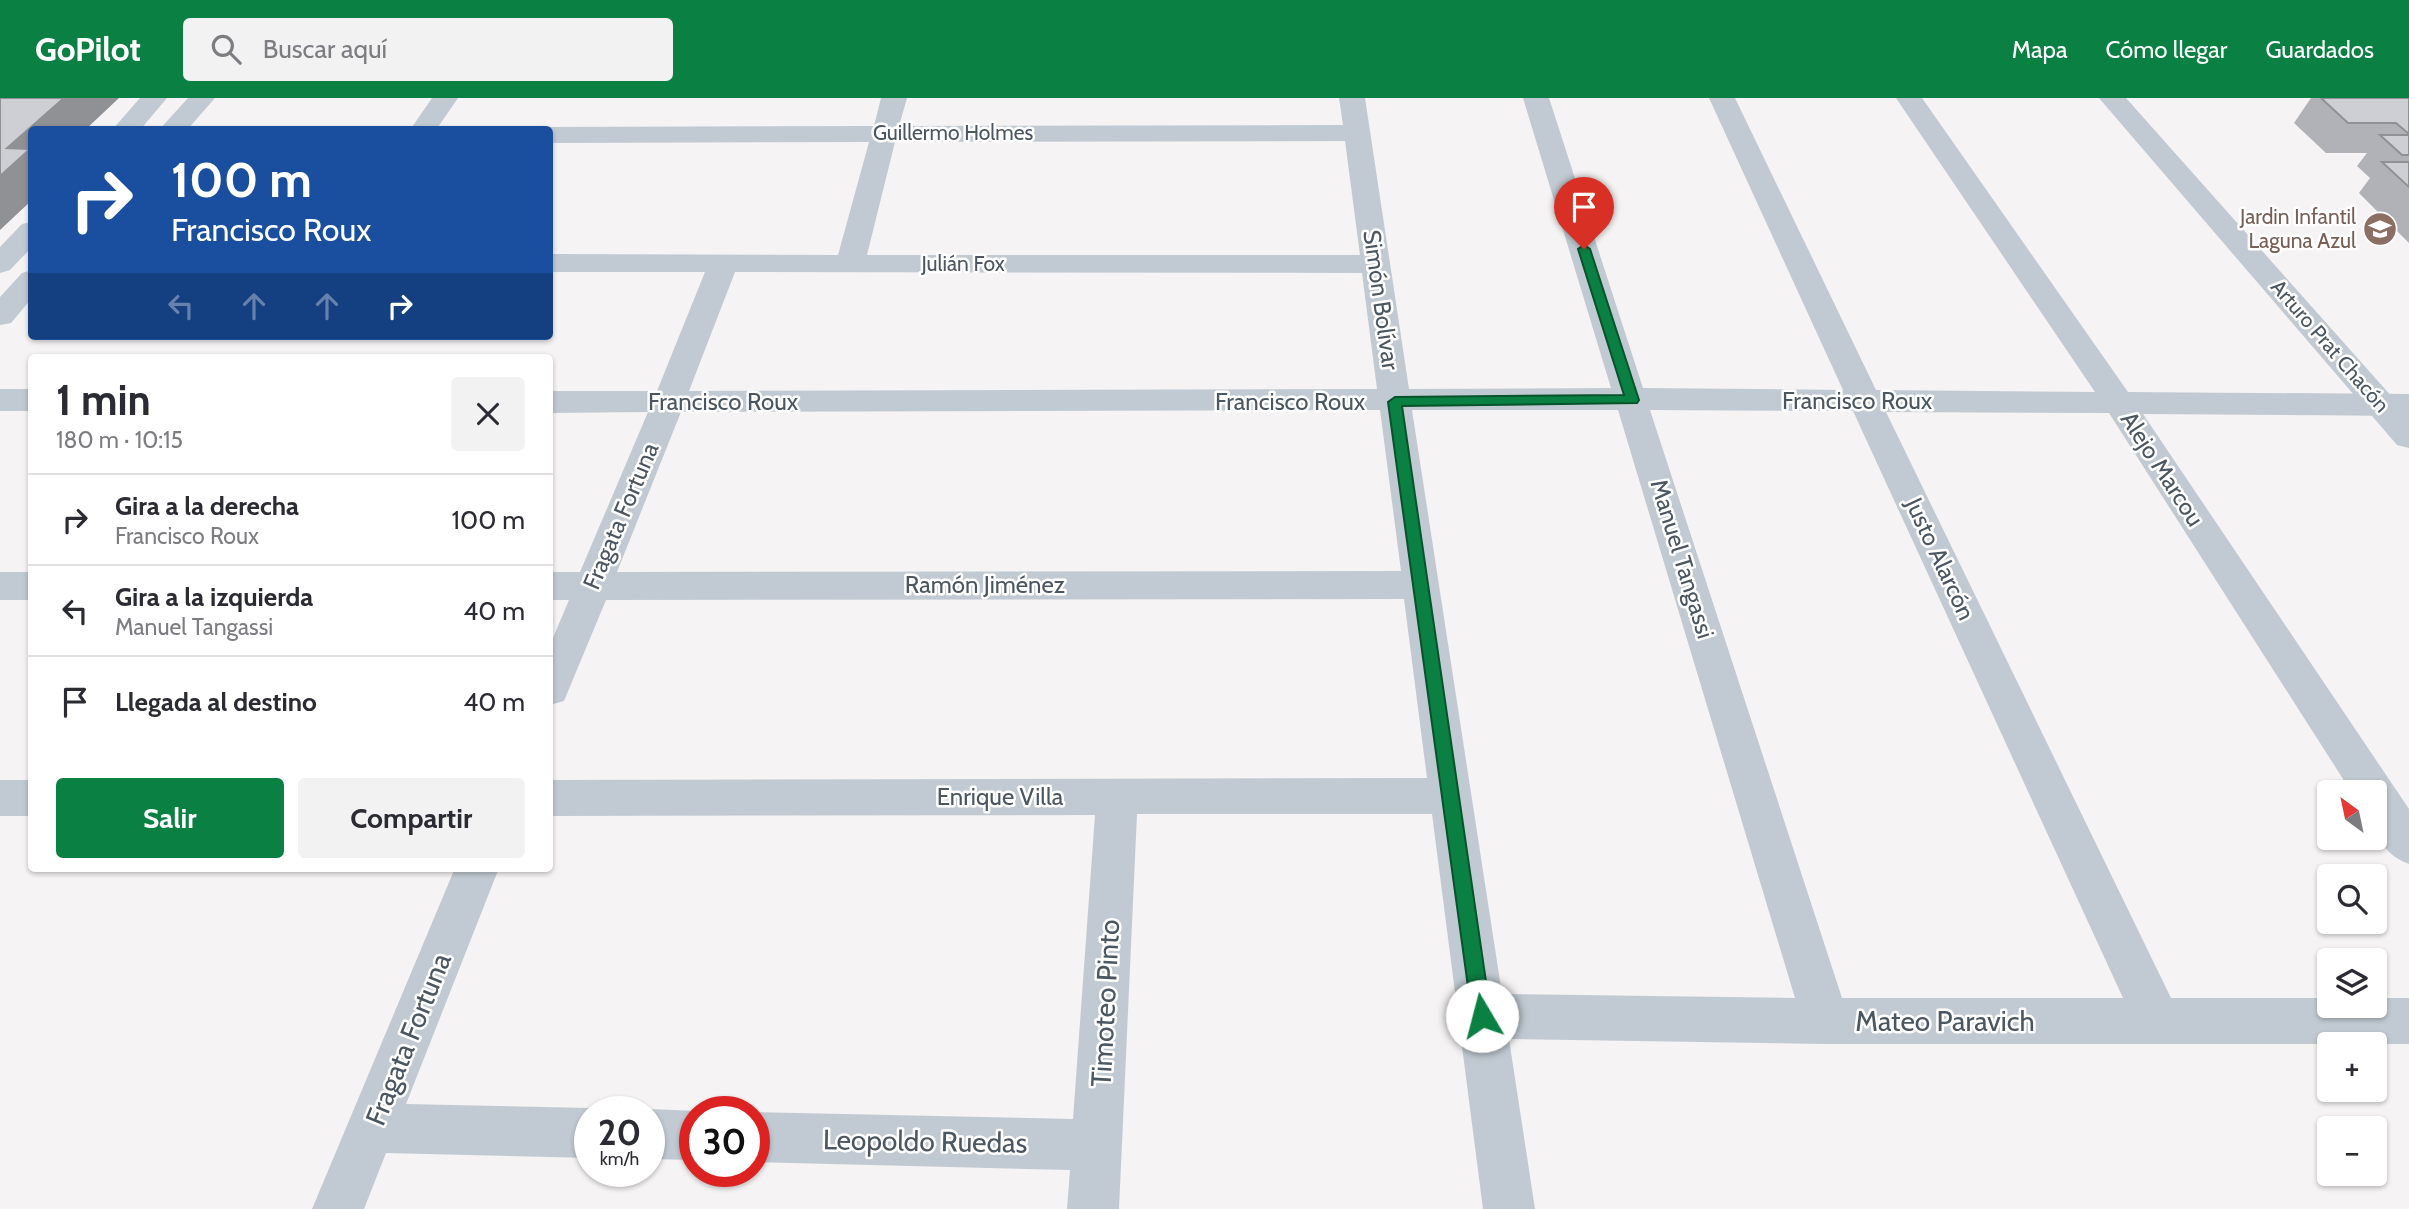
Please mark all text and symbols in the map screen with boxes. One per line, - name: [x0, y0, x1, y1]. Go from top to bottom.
- search box: [183, 18, 673, 81]
- text: GoPilot: [35, 29, 141, 69]
- icon: search: [207, 30, 245, 68]
- text: Buscar aquí: [263, 33, 387, 65]
- text: Mapa: [2012, 35, 2068, 64]
- text: Cómo llegar: [2106, 35, 2227, 64]
- text: Guardados: [2265, 35, 2374, 64]
- street label: Guillermo Holmes: [873, 120, 1033, 145]
- text: 100 m: [171, 150, 312, 209]
- icon: right: [56, 154, 147, 245]
- pin: [1554, 177, 1614, 249]
- icon: arrive: [1565, 188, 1603, 226]
- place label: Jardin Infantil Laguna Azul: [2239, 204, 2356, 253]
- text: Francisco Roux: [171, 210, 371, 249]
- school or university icon: Jardin Infantil Laguna Azul: [2361, 210, 2399, 248]
- street label: Simón Bolívar: [1357, 228, 1406, 372]
- street label: Julián Fox: [920, 251, 1005, 276]
- street label: Arturo Prat Chacón: [2266, 274, 2395, 417]
- icon: left: [162, 287, 200, 325]
- icon: ahead: [235, 287, 273, 325]
- icon: ahead: [308, 287, 346, 325]
- icon: right: [381, 287, 419, 325]
- text: 1 min: [56, 374, 151, 426]
- button: close: [451, 377, 525, 451]
- street label: Francisco Roux: [1782, 386, 1933, 415]
- street label: Francisco Roux: [648, 387, 799, 416]
- street label: Francisco Roux: [1215, 387, 1366, 416]
- street label: Alejo Marcou: [2115, 406, 2210, 531]
- text: 180 m · 10:15: [56, 426, 183, 454]
- street label: Fragata Fortuna: [577, 438, 665, 594]
- street label: Manuel Tangassi: [1645, 476, 1720, 642]
- text: Gira a la derecha: [115, 490, 299, 522]
- street label: Justo Alarcón: [1899, 492, 1981, 624]
- icon: right: [56, 501, 94, 539]
- text: 100 m: [452, 504, 525, 536]
- text: Francisco Roux: [115, 522, 259, 550]
- street label: Ramón Jiménez: [905, 570, 1065, 599]
- text: Gira a la izquierda: [115, 581, 313, 613]
- icon: left: [56, 592, 94, 630]
- text: 40 m: [463, 595, 525, 627]
- text: Manuel Tangassi: [115, 613, 273, 641]
- icon: arrive: [56, 683, 94, 721]
- text: Llegada al destino: [115, 686, 317, 718]
- text: 40 m: [463, 686, 525, 718]
- button: Salir: [56, 778, 284, 858]
- button: Compartir: [298, 778, 525, 858]
- north arrow: [2317, 780, 2387, 850]
- map controls: [2317, 780, 2387, 1186]
- street label: Enrique Villa: [937, 782, 1064, 811]
- button: search: [2317, 864, 2387, 934]
- street label: Timoteo Pinto: [1084, 918, 1126, 1088]
- street label: Fragata Fortuna: [358, 947, 458, 1130]
- button: layers: [2317, 948, 2387, 1018]
- position arrow: [1445, 979, 1519, 1053]
- street label: Mateo Paravich: [1855, 1004, 2035, 1038]
- button: +: [2317, 1032, 2387, 1102]
- speed limit sign: 30: [679, 1096, 770, 1187]
- text: 20: [598, 1111, 641, 1154]
- button: −: [2317, 1116, 2387, 1186]
- street label: Leopoldo Ruedas: [823, 1122, 1027, 1160]
- text: km/h: [600, 1148, 639, 1170]

